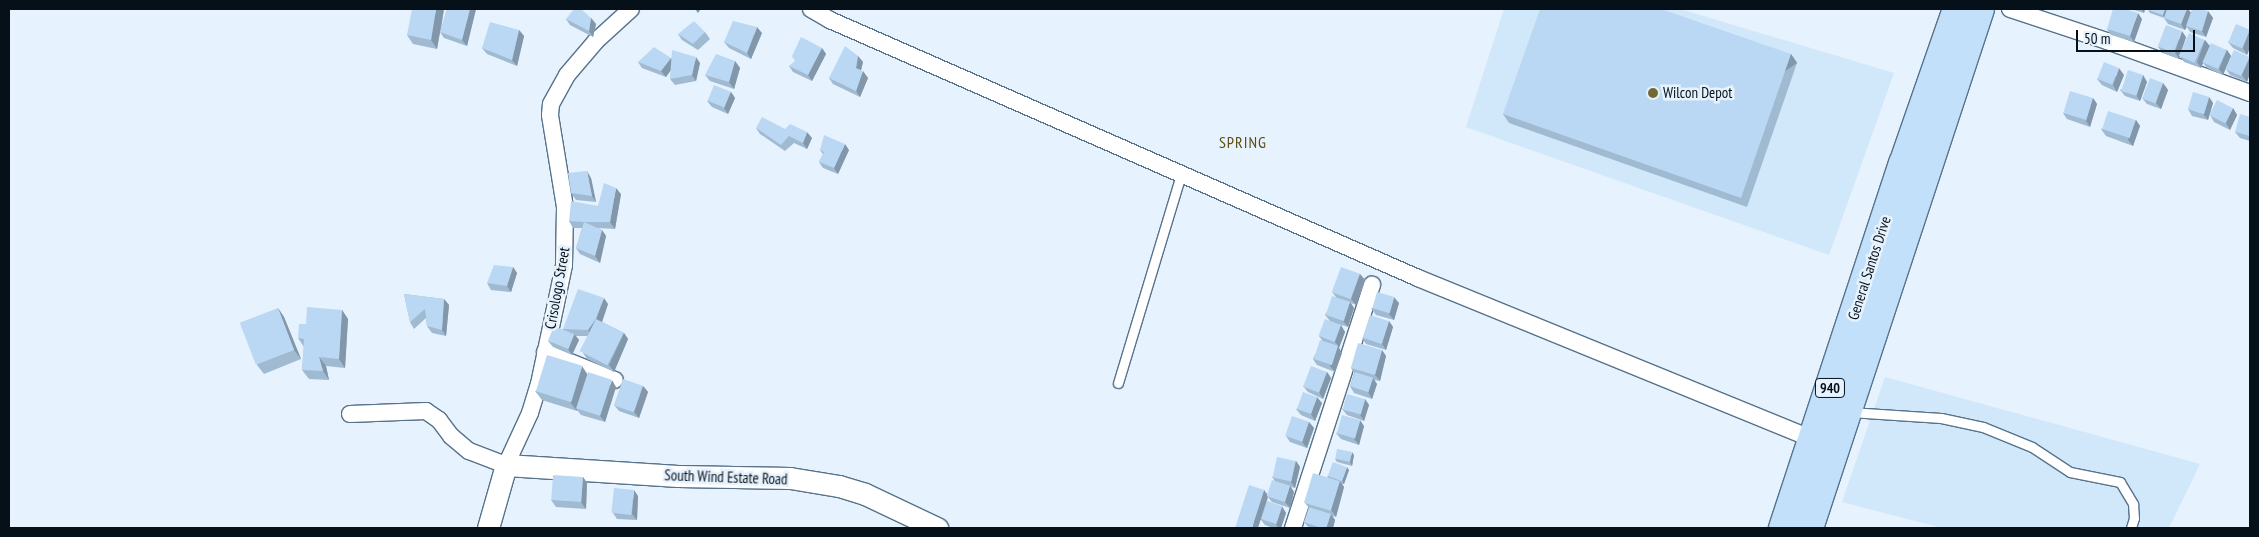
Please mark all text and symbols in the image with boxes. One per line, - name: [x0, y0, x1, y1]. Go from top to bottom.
- scale bar: [2079, 20, 2198, 52]
- text: 50 m: [2084, 29, 2110, 48]
- place label: Wilcon Depot: [1663, 84, 1732, 102]
- marker: Wilcon Depot: [1647, 87, 1659, 99]
- district label: SPRING: [1218, 132, 1268, 152]
- street label: General Santos Drive: [1844, 214, 1894, 322]
- street label: Crisologo Street: [541, 246, 573, 330]
- road number: 940: [1814, 376, 1846, 399]
- street label: South Wind Estate Road: [664, 466, 788, 488]

